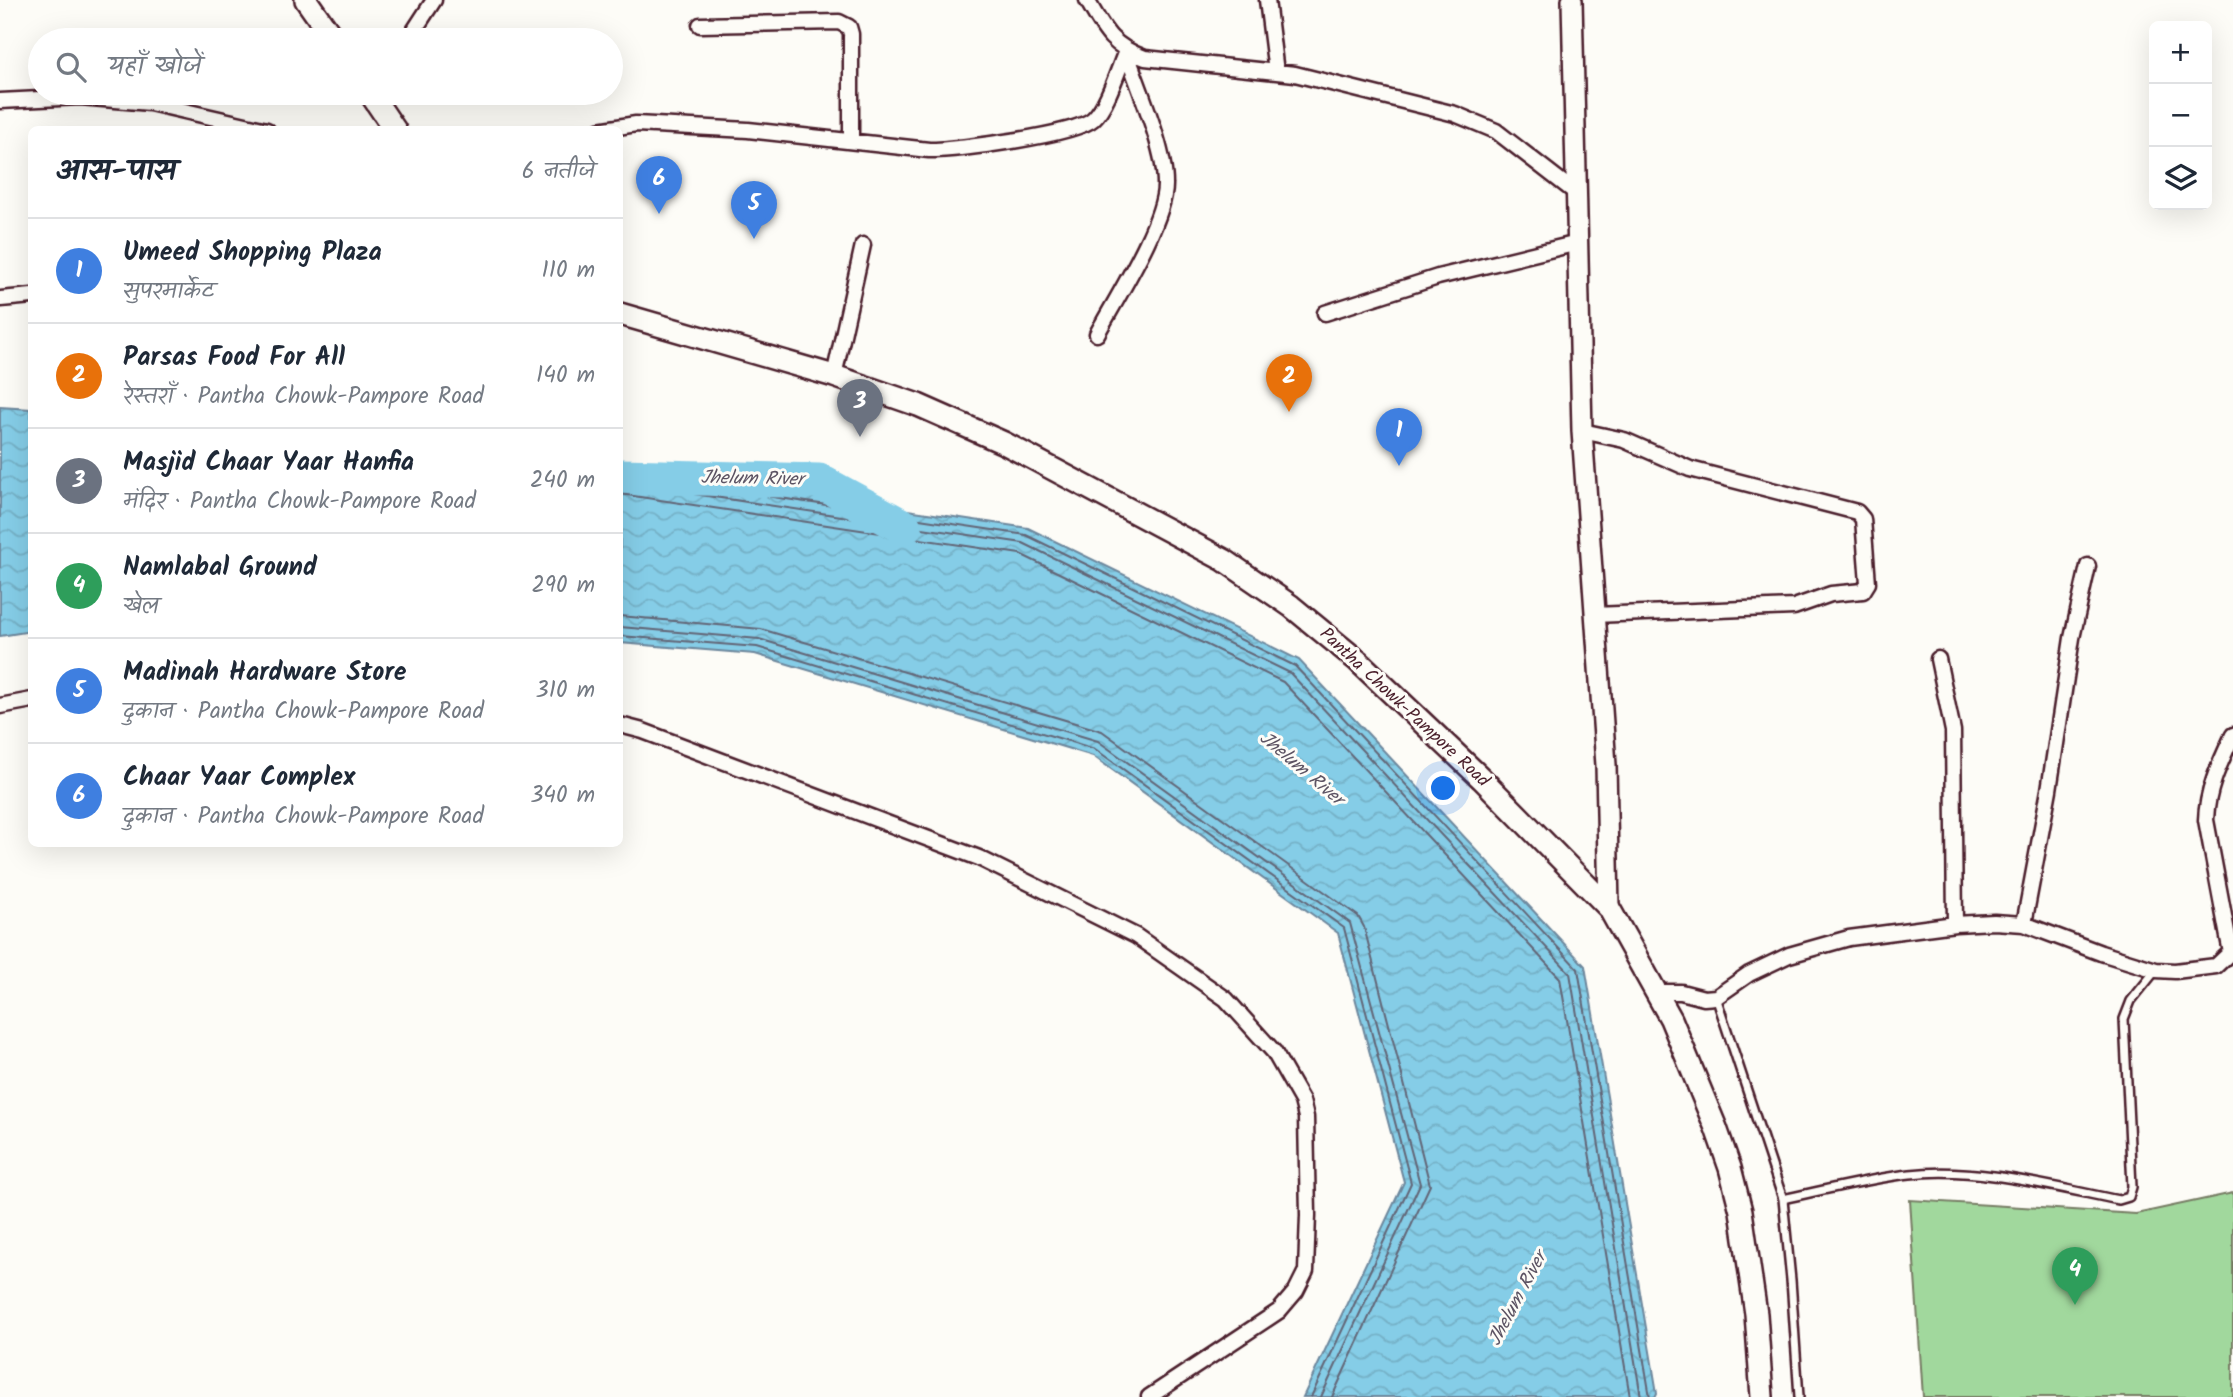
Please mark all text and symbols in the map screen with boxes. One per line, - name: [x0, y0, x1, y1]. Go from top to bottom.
- map controls: [2149, 21, 2212, 210]
- button: +: [2149, 21, 2212, 84]
- search box: [28, 28, 623, 105]
- text: यहाँ खोजें: [108, 46, 202, 88]
- icon: search: [52, 48, 90, 86]
- button: −: [2149, 84, 2212, 147]
- button: layers: [2149, 147, 2212, 210]
- text: आस-पास: [56, 148, 177, 196]
- text: 6 नतीजे: [522, 154, 595, 190]
- pin: 6: [636, 156, 682, 214]
- pin: 5: [731, 181, 777, 239]
- text: Umeed Shopping Plaza: [123, 232, 382, 274]
- text: 1: [76, 253, 82, 289]
- text: 110 m: [542, 253, 595, 289]
- text: सुपरमार्केट: [123, 274, 215, 310]
- text: Parsas Food For All: [123, 337, 345, 379]
- pin: 2: [1266, 354, 1312, 412]
- text: 2: [72, 358, 86, 394]
- text: 140 m: [536, 358, 595, 394]
- text: रेस्तराँ · Pantha Chowk-Pampore Road: [123, 379, 484, 415]
- pin: 3: [837, 379, 883, 437]
- pin: 1: [1376, 408, 1422, 466]
- text: Masjid Chaar Yaar Hanfia: [123, 442, 414, 484]
- text: 3: [73, 463, 85, 499]
- text: 240 m: [530, 463, 595, 499]
- water label: Jhelum River: [700, 463, 807, 495]
- text: मंदिर · Pantha Chowk-Pampore Road: [123, 484, 476, 520]
- text: Namlabal Ground: [123, 547, 317, 589]
- text: 4: [73, 568, 85, 604]
- text: 290 m: [531, 568, 595, 604]
- text: खेल: [123, 589, 159, 625]
- street label: Pantha Chowk-Pampore Road: [1312, 621, 1497, 796]
- text: Madinah Hardware Store: [123, 652, 406, 694]
- text: 5: [73, 673, 85, 709]
- text: 310 m: [536, 673, 595, 709]
- text: दुकान · Pantha Chowk-Pampore Road: [123, 694, 484, 730]
- water label: Jhelum River: [1252, 725, 1353, 816]
- text: Chaar Yaar Complex: [123, 757, 355, 799]
- your location: [1426, 771, 1460, 805]
- text: 6: [73, 778, 85, 814]
- text: 340 m: [530, 778, 595, 814]
- text: दुकान · Pantha Chowk-Pampore Road: [123, 799, 484, 835]
- water label: Jhelum River: [1481, 1243, 1557, 1351]
- pin: 4: [2052, 1247, 2098, 1305]

